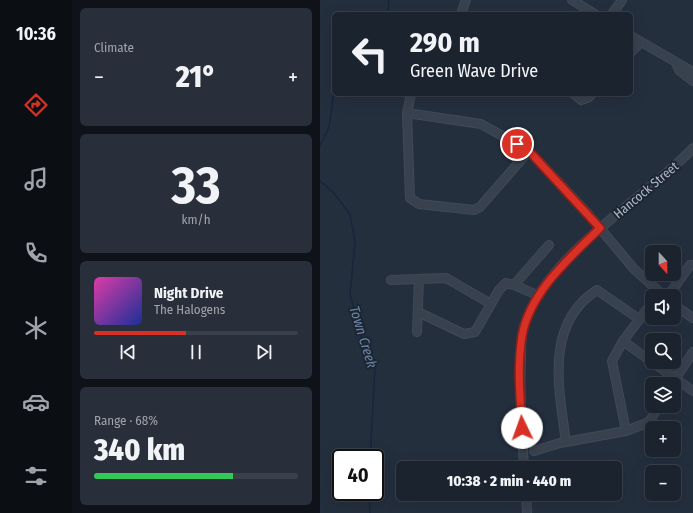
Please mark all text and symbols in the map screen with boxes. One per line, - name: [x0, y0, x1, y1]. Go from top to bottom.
- text: 10:36: [16, 23, 56, 45]
- text: 290 m: [410, 26, 480, 59]
- icon: left: [344, 28, 396, 80]
- text: Climate: [94, 40, 134, 55]
- text: 21°: [176, 59, 216, 95]
- text: Green Wave Drive: [410, 60, 538, 82]
- text: −: [94, 64, 104, 91]
- text: +: [288, 64, 298, 91]
- icon: directions: [22, 91, 50, 119]
- pin: [500, 127, 534, 161]
- icon: arrive: [506, 133, 528, 155]
- text: 33: [171, 154, 221, 217]
- street label: Hancock Street: [611, 158, 682, 221]
- icon: music: [22, 165, 50, 193]
- text: km/h: [182, 212, 211, 227]
- icon: phone: [22, 239, 50, 267]
- north arrow: [645, 245, 681, 281]
- map controls: [645, 245, 681, 501]
- text: Night Drive: [154, 284, 223, 302]
- button: sound: [645, 289, 681, 325]
- text: The Halogens: [154, 302, 225, 317]
- water label: Town Creek: [345, 304, 381, 370]
- icon: climate: [22, 314, 50, 342]
- button: search: [645, 333, 681, 369]
- icon: previous: [117, 341, 139, 363]
- icon: pause: [185, 341, 207, 363]
- icon: next: [253, 341, 275, 363]
- button: layers: [645, 377, 681, 413]
- icon: car: [22, 388, 50, 416]
- position arrow: [501, 407, 543, 449]
- text: Range · 68%: [94, 413, 158, 428]
- button: +: [645, 421, 681, 457]
- text: 340 km: [94, 432, 185, 468]
- speed limit sign: 40: [332, 449, 384, 501]
- icon: filters: [22, 462, 50, 490]
- button: −: [645, 465, 681, 501]
- text: 10:38 · 2 min · 440 m: [447, 472, 571, 490]

